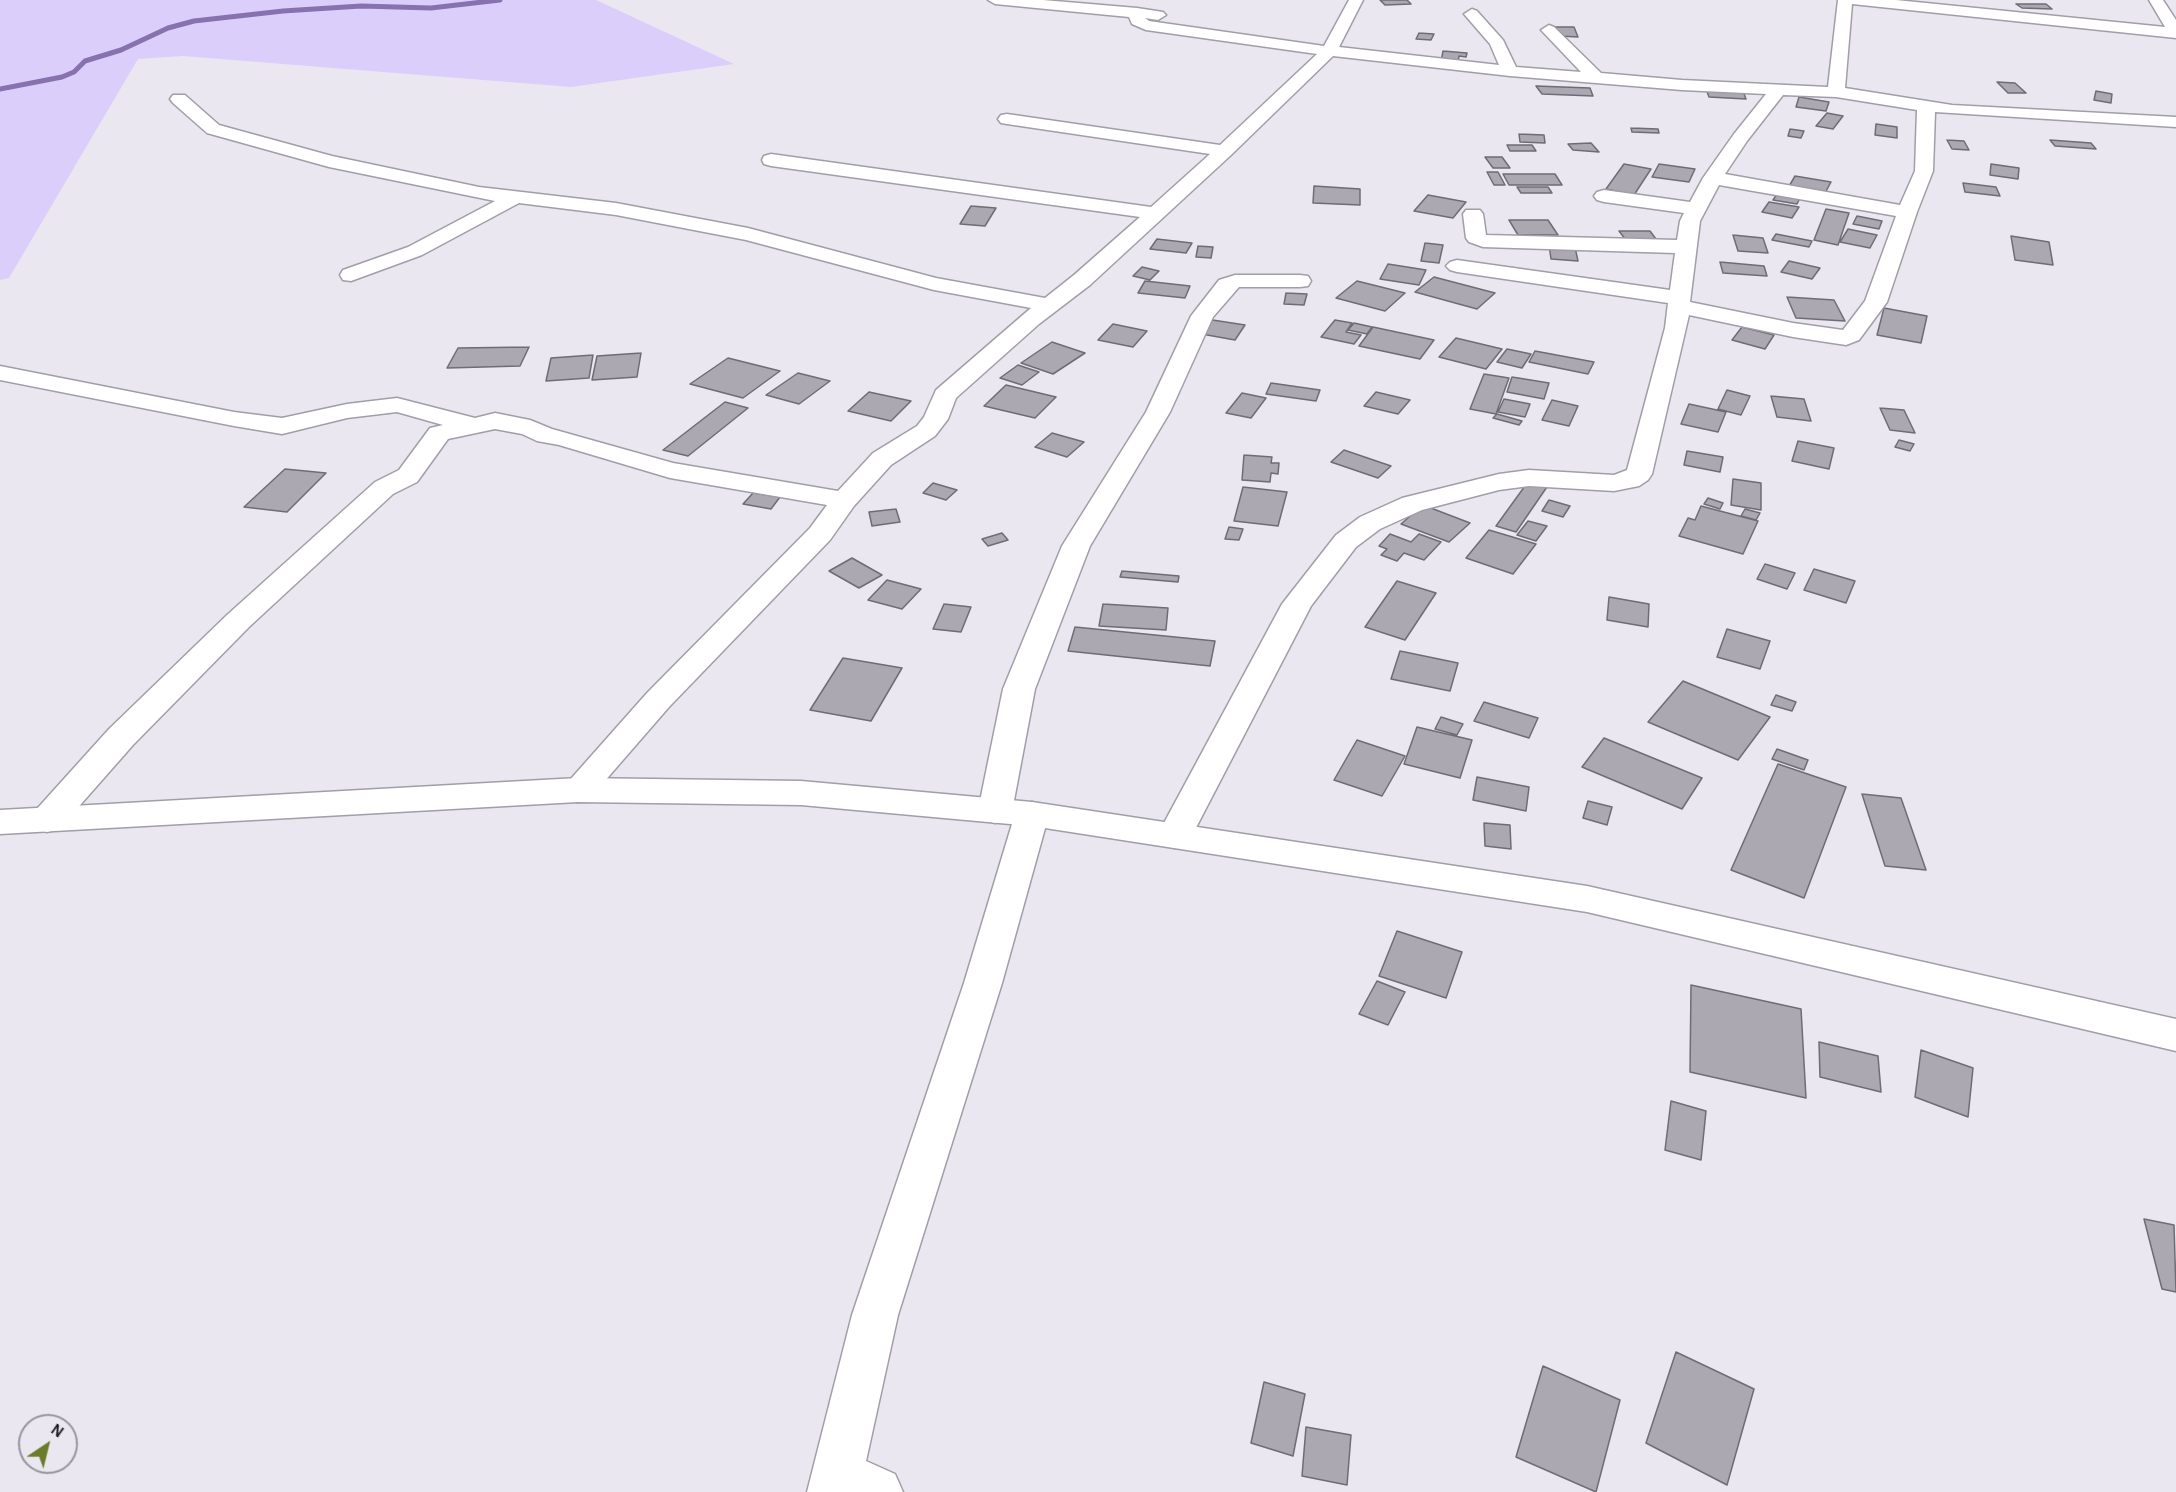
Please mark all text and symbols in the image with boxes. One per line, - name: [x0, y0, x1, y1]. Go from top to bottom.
- north arrow: [18, 1414, 78, 1474]
- text: N: [48, 1421, 66, 1441]

